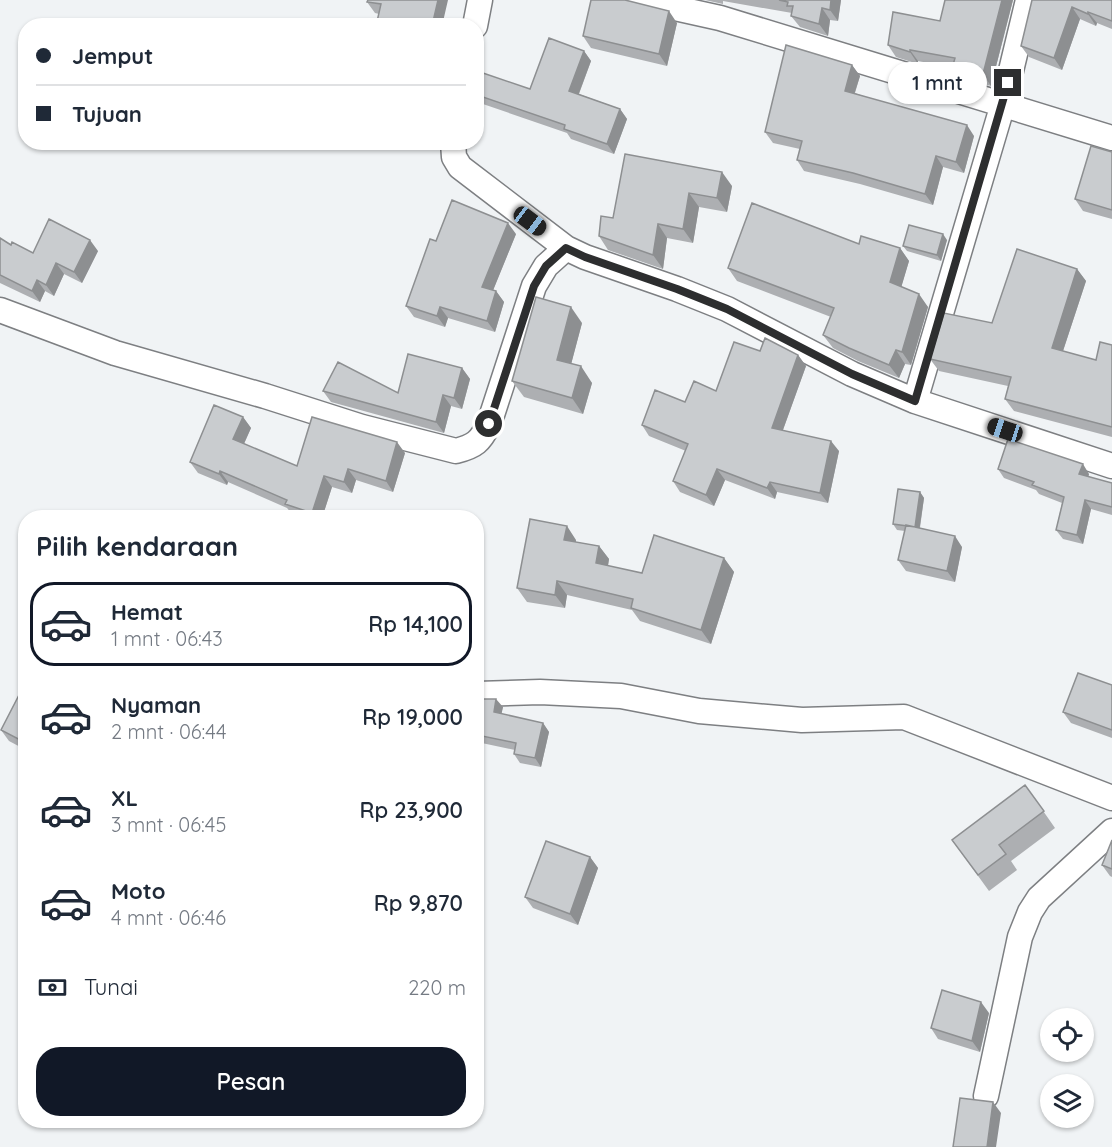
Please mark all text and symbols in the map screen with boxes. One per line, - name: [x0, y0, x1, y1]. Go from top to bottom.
- text: Jemput: [72, 42, 153, 70]
- callout: 1 mnt: [888, 62, 987, 104]
- route end: [994, 69, 1021, 96]
- text: 1 mnt: [912, 70, 963, 95]
- text: Tujuan: [72, 100, 142, 128]
- car: [510, 203, 550, 239]
- route start: [475, 410, 502, 437]
- car: [985, 416, 1025, 444]
- text: Pilih kendaraan: [36, 529, 238, 563]
- icon: car: [39, 597, 93, 651]
- text: Hemat: [111, 598, 183, 626]
- text: Rp 14,100: [368, 610, 463, 638]
- text: 1 mnt · 06:43: [111, 626, 223, 651]
- icon: car: [39, 690, 93, 744]
- text: Nyaman: [111, 691, 201, 719]
- text: Rp 19,000: [362, 703, 463, 731]
- text: 2 mnt · 06:44: [111, 719, 226, 744]
- icon: car: [39, 783, 93, 837]
- text: XL: [111, 784, 138, 812]
- text: Rp 23,900: [359, 796, 463, 824]
- text: 3 mnt · 06:45: [111, 812, 226, 837]
- icon: car: [39, 876, 93, 930]
- text: Moto: [111, 877, 165, 905]
- text: Rp 9,870: [374, 889, 463, 917]
- text: 4 mnt · 06:46: [111, 905, 226, 930]
- icon: cash: [36, 971, 69, 1004]
- text: Tunai: [84, 973, 138, 1001]
- text: 220 m: [408, 975, 466, 1000]
- map controls: [1040, 1008, 1094, 1128]
- button: locate: [1040, 1008, 1094, 1062]
- button: Pesan: [36, 1047, 466, 1116]
- button: layers: [1040, 1074, 1094, 1128]

